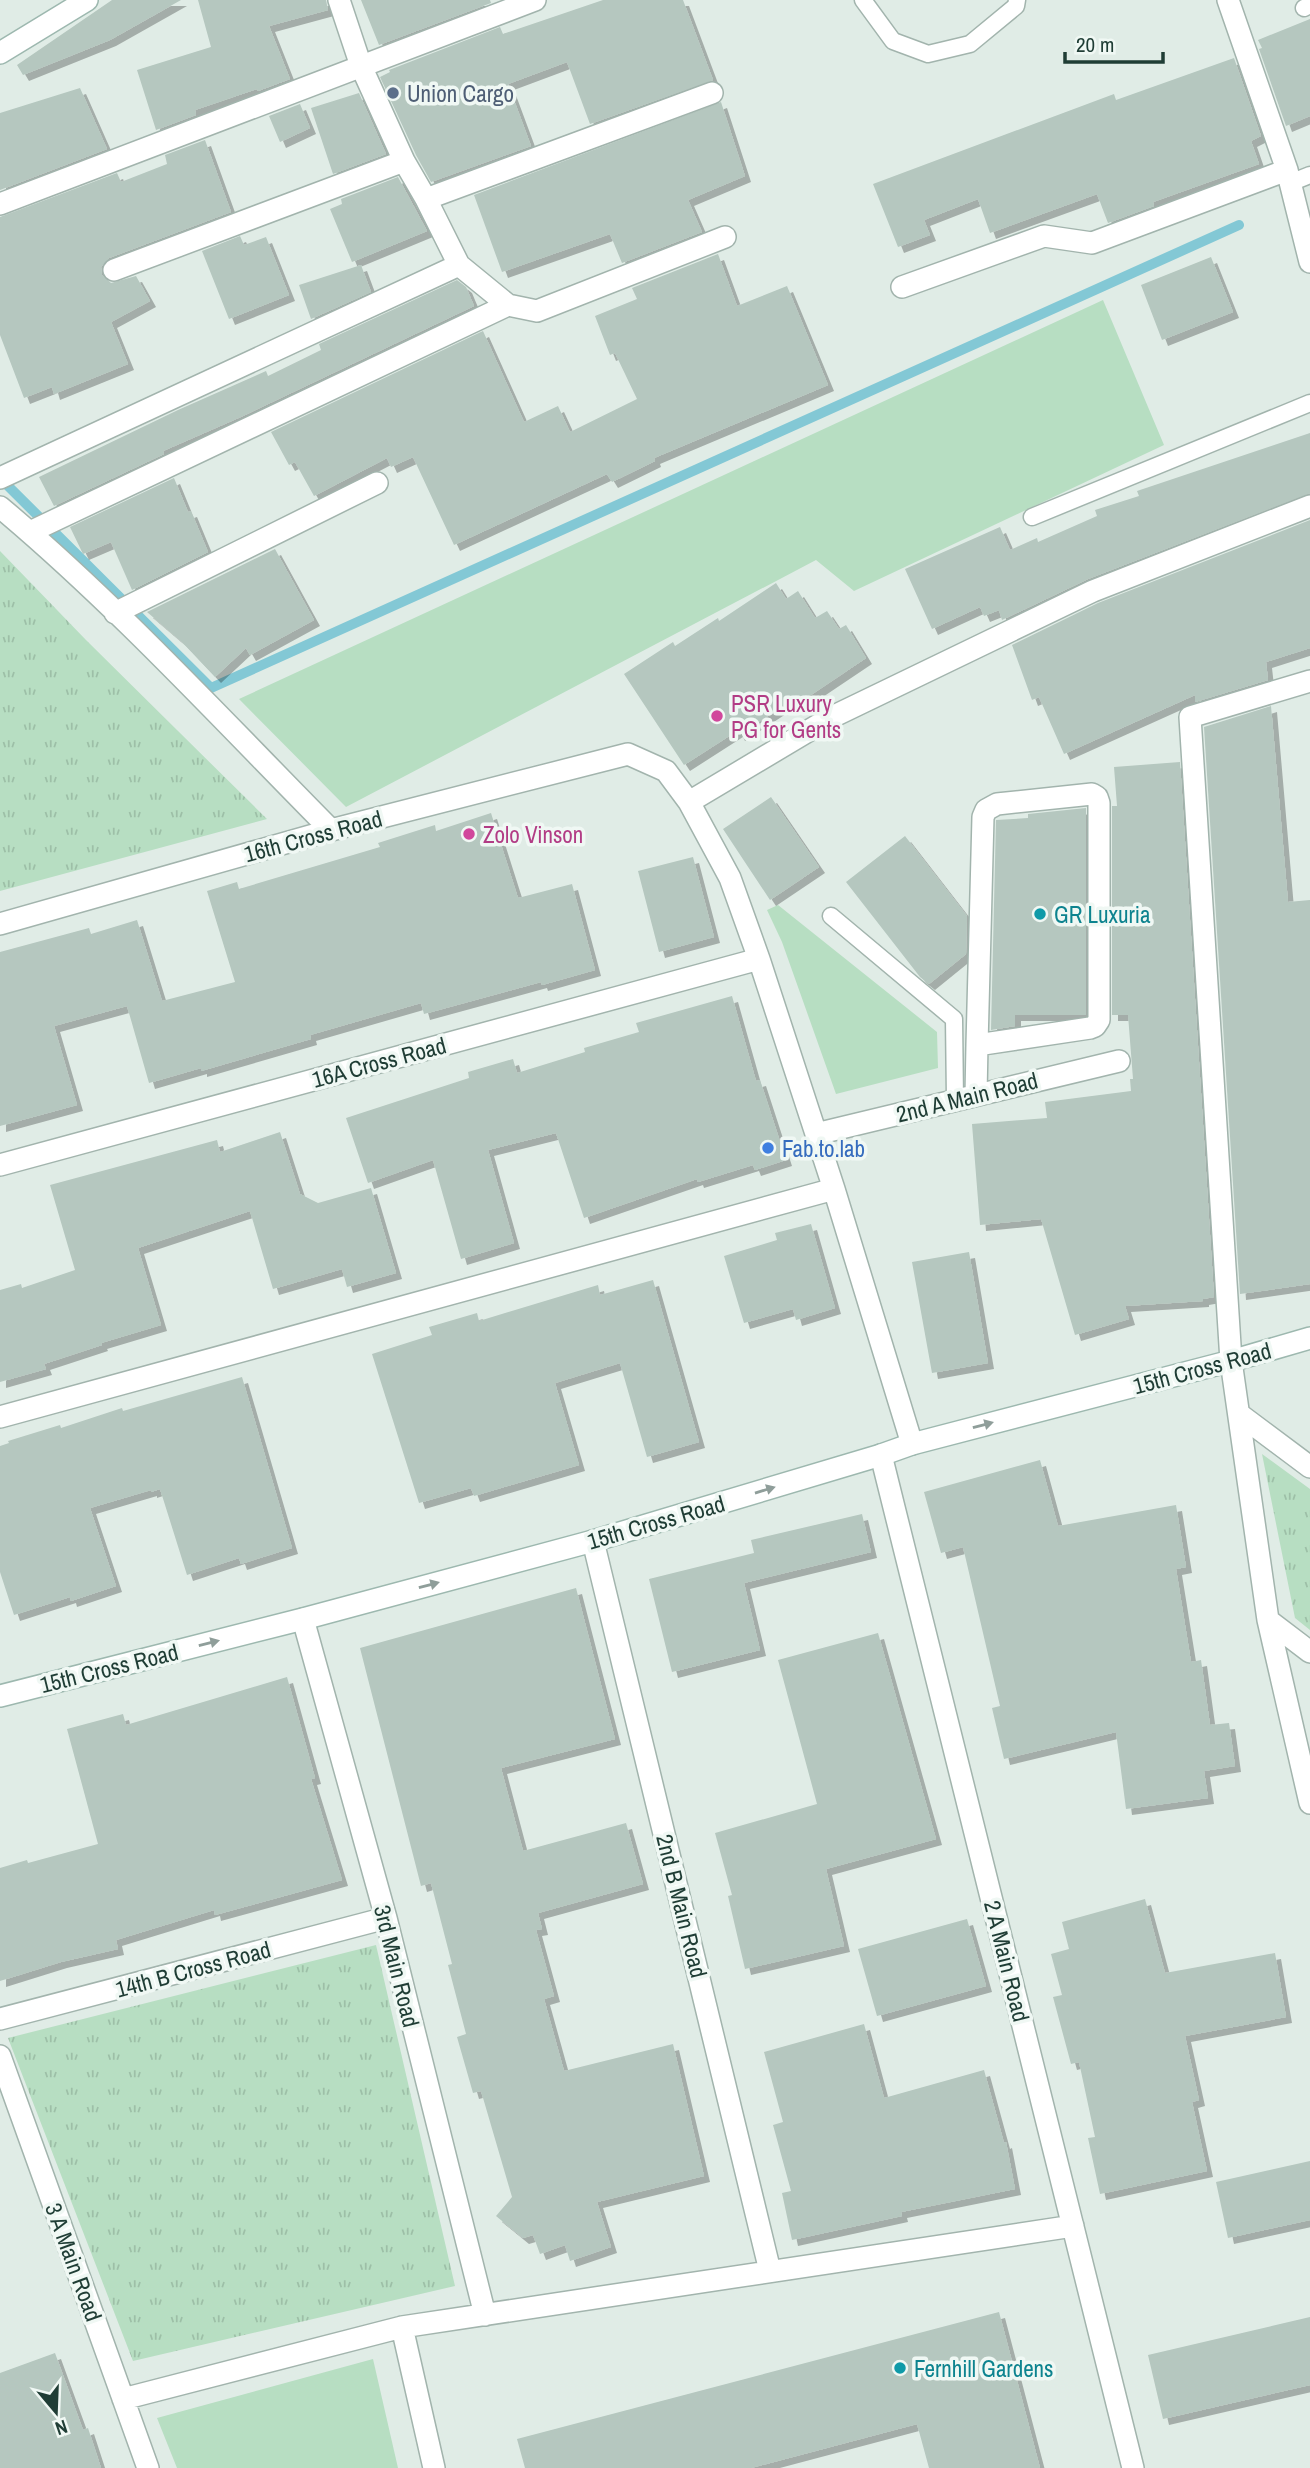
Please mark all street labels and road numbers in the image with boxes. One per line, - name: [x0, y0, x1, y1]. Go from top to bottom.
- street label: 16th Cross Road: [241, 803, 385, 869]
- street label: 16A Cross Road: [309, 1029, 449, 1095]
- street label: 2nd A Main Road: [893, 1064, 1041, 1130]
- street label: 15th Cross Road: [1130, 1335, 1274, 1401]
- street label: 15th Cross Road: [584, 1488, 728, 1556]
- street label: 15th Cross Road: [37, 1636, 181, 1700]
- street label: 2nd B Main Road: [649, 1831, 715, 1981]
- street label: 2 A Main Road: [977, 1897, 1037, 2025]
- street label: 3rd Main Road: [367, 1902, 427, 2030]
- street label: 14th B Cross Road: [112, 1933, 274, 2005]
- street label: 3 A Main Road: [38, 2199, 110, 2325]

